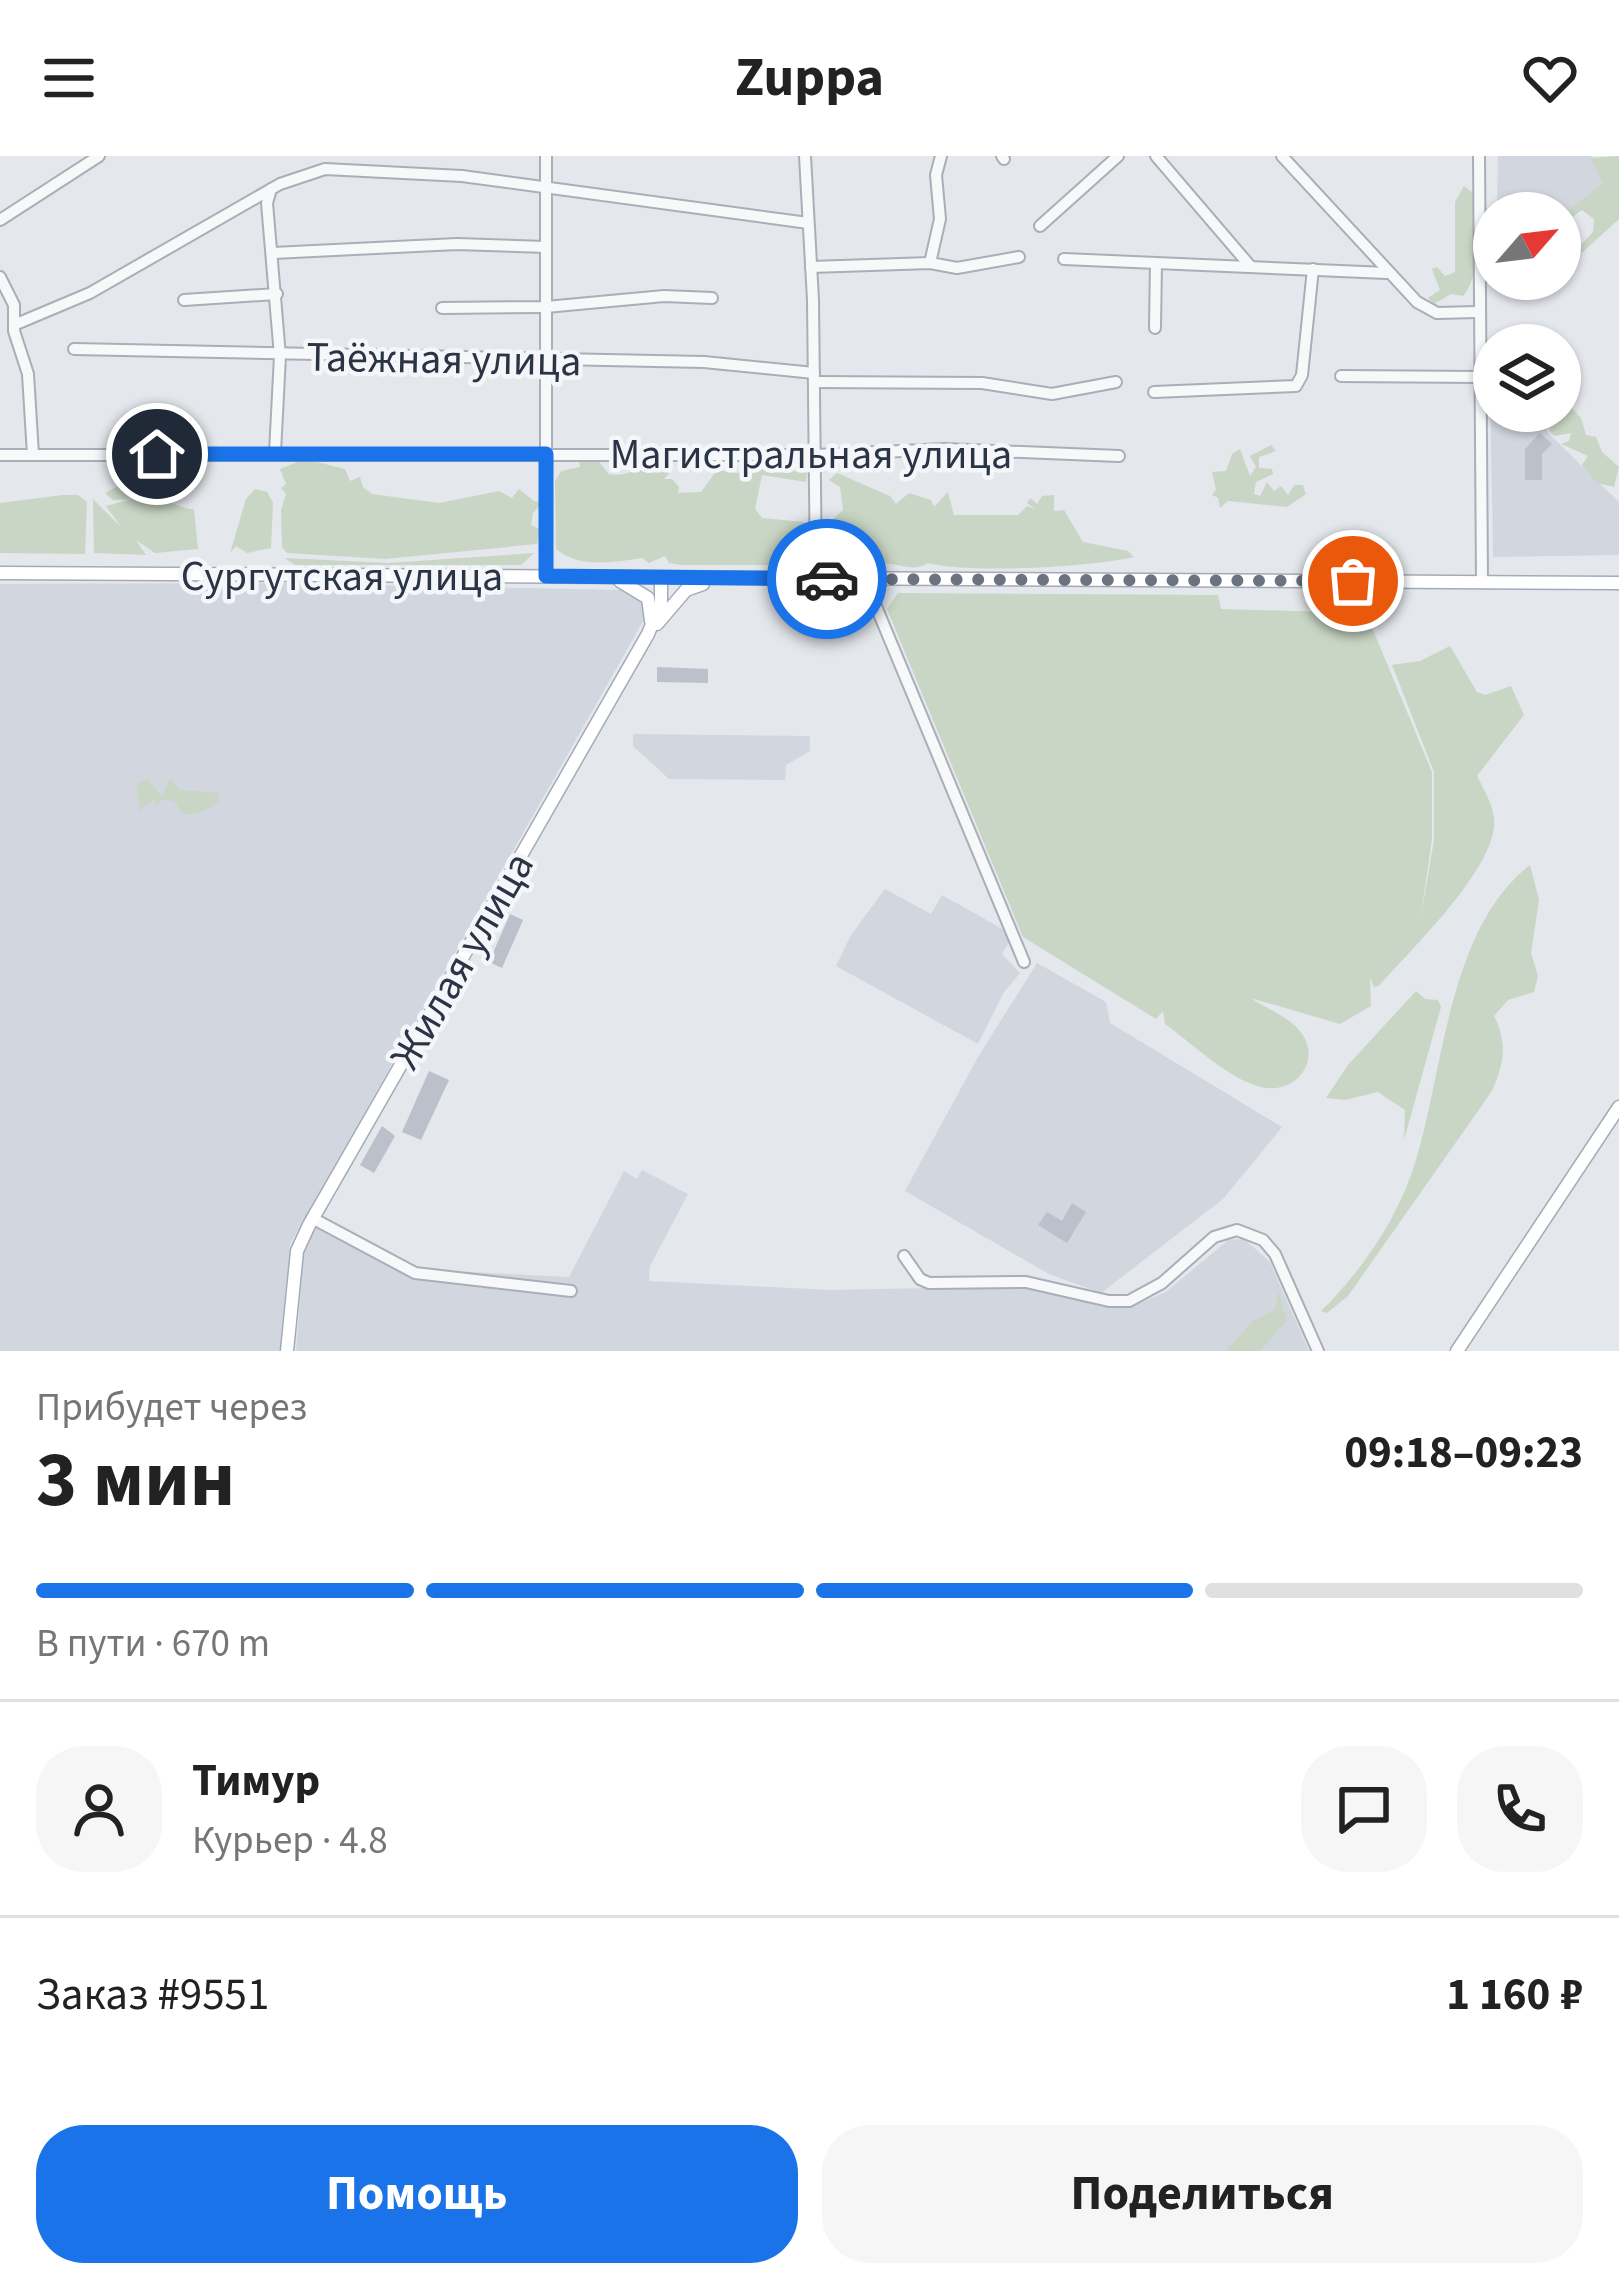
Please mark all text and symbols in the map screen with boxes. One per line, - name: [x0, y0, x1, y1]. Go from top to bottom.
- text: Zuppa: [735, 40, 884, 117]
- icon: menu: [36, 45, 102, 111]
- icon: heart: [1517, 45, 1583, 111]
- north arrow: [1473, 192, 1581, 300]
- map controls: [1473, 192, 1581, 432]
- button: layers: [1473, 324, 1581, 432]
- street label: Таёжная улица: [306, 328, 582, 392]
- pin: [106, 403, 208, 505]
- icon: home: [124, 421, 190, 487]
- street label: Магистральная улица: [610, 425, 1012, 485]
- courier: [767, 519, 887, 639]
- pin: [1302, 530, 1404, 632]
- icon: car: [794, 546, 860, 612]
- street label: Сургутская улица: [181, 547, 503, 607]
- icon: bag: [1320, 548, 1386, 614]
- street label: Жилая улица: [376, 841, 549, 1081]
- text: Прибудет через: [36, 1380, 307, 1436]
- text: 09:18–09:23: [1344, 1421, 1583, 1485]
- text: 3 мин: [36, 1425, 235, 1536]
- text: В пути · 670 m: [36, 1616, 270, 1672]
- button: person: [36, 1746, 162, 1872]
- button: chat: [1301, 1746, 1427, 1872]
- button: phone: [1457, 1746, 1583, 1872]
- text: Тимур: [192, 1749, 320, 1813]
- text: Курьер · 4.8: [192, 1813, 388, 1869]
- text: Заказ #9551: [36, 1963, 269, 2027]
- text: 1 160 ₽: [1446, 1963, 1583, 2027]
- button: Помощь: [36, 2125, 798, 2263]
- button: Поделиться: [822, 2125, 1583, 2263]

